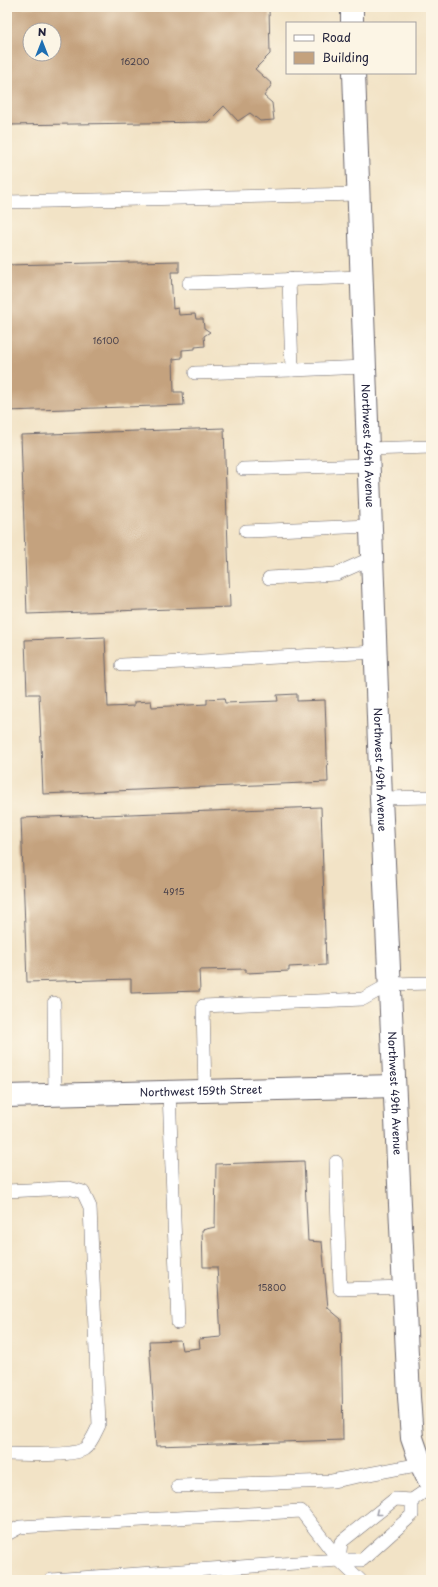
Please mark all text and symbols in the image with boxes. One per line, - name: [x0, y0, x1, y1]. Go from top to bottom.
- north arrow: [22, 22, 62, 62]
- legend: [286, 22, 416, 74]
- text: N: [38, 23, 47, 40]
- text: Road: [322, 28, 351, 46]
- text: Building: [322, 48, 369, 66]
- house number: 16200: [121, 54, 150, 68]
- house number: 16100: [93, 333, 120, 347]
- street label: Northwest 49th Avenue: [358, 383, 379, 508]
- street label: Northwest 49th Avenue: [370, 707, 392, 832]
- house number: 4915: [163, 884, 185, 898]
- street label: Northwest 49th Avenue: [384, 1031, 407, 1155]
- street label: Northwest 159th Street: [139, 1080, 263, 1101]
- house number: 15800: [258, 1280, 286, 1294]
- one-way arrow: [375, 1509, 382, 1516]

